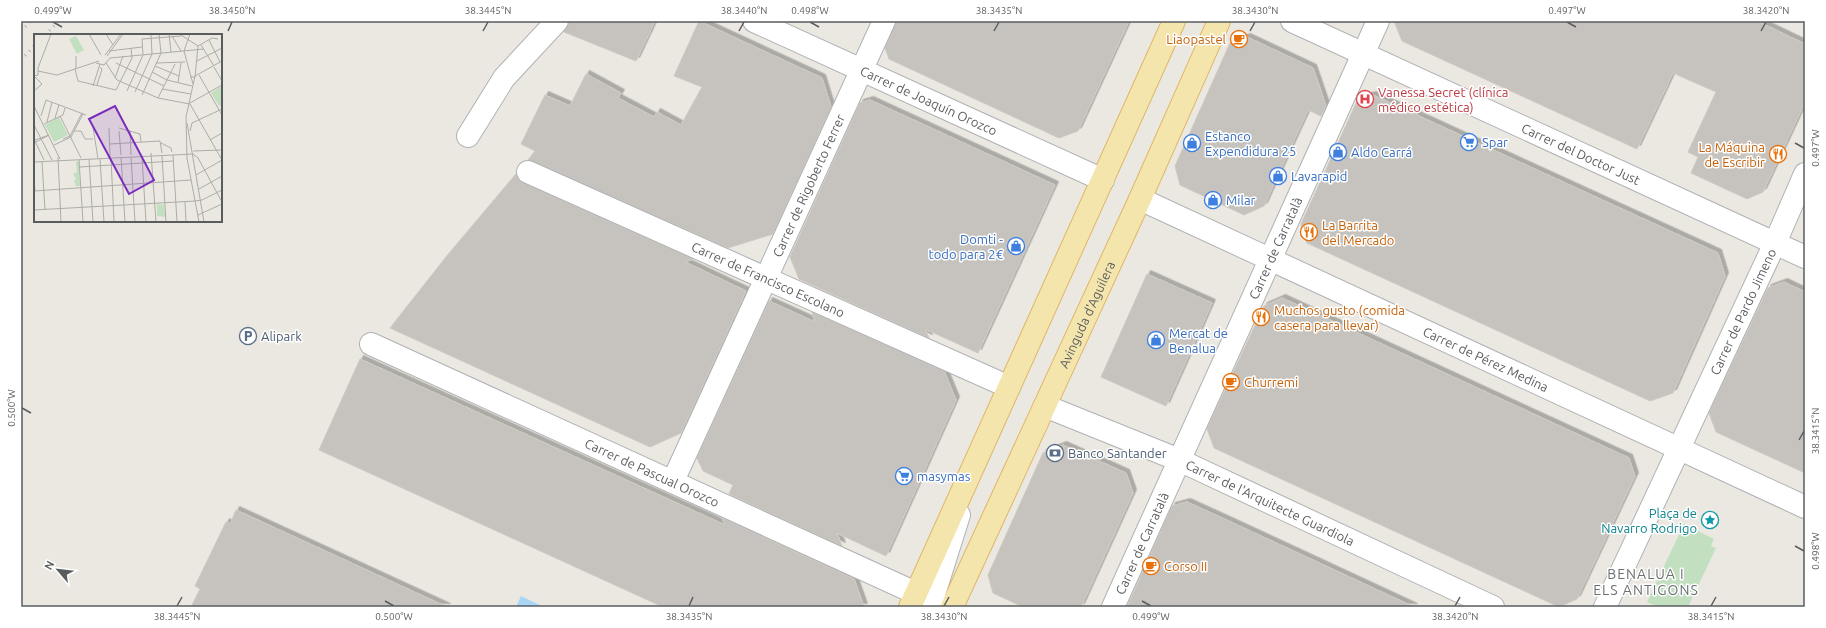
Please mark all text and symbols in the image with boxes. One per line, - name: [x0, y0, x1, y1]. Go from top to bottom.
- text: 0.499°W: [34, 5, 72, 16]
- text: 38.3450°N: [209, 5, 255, 16]
- text: 38.3445°N: [465, 5, 511, 16]
- text: 38.3440°N: [721, 5, 767, 16]
- text: 0.498°W: [791, 5, 829, 16]
- text: 38.3435°N: [976, 5, 1022, 16]
- text: 38.3430°N: [1232, 5, 1278, 16]
- text: 0.497°W: [1548, 5, 1586, 16]
- text: 38.3420°N: [1743, 5, 1789, 16]
- cafe icon: Liaopastel: [1229, 29, 1249, 49]
- place label: Liaopastel: [1166, 32, 1227, 46]
- inset map: [34, 34, 222, 222]
- street label: Carrer de Joaquín Orozco: [858, 63, 999, 138]
- place label: Vanessa Secret (clínica médico estética): [1378, 85, 1508, 115]
- hospital icon: Vanessa Secret (clínica médico estética): [1355, 89, 1375, 109]
- street label: Carrer de Rigoberto Ferrer: [770, 112, 847, 259]
- street label: Carrer del Doctor Just: [1519, 121, 1642, 187]
- place label: Estanco Expendidura 25: [1205, 129, 1296, 158]
- text: 0.497°W: [1810, 129, 1821, 167]
- supermarket icon: Spar: [1459, 132, 1479, 152]
- shop icon: Estanco Expendidura 25: [1182, 133, 1202, 153]
- place label: Spar: [1482, 135, 1508, 149]
- place label: La Máquina de Escribir: [1698, 140, 1765, 169]
- shop icon: Aldo Carrá: [1328, 142, 1348, 162]
- restaurant icon: La Máquina de Escribir: [1768, 144, 1788, 164]
- place label: Aldo Carrá: [1351, 145, 1412, 159]
- shop icon: Lavarapid: [1268, 166, 1288, 186]
- place label: Lavarapid: [1291, 169, 1347, 183]
- shop icon: Milar: [1203, 190, 1223, 210]
- place label: Milar: [1226, 193, 1256, 207]
- street label: Carrer de Carratalà: [1246, 195, 1304, 301]
- place label: La Barrita del Mercado: [1322, 218, 1394, 247]
- restaurant icon: La Barrita del Mercado: [1299, 222, 1319, 242]
- place label: Domti - todo para 2€: [929, 232, 1004, 261]
- shop icon: Domti - todo para 2€: [1006, 236, 1026, 256]
- street label: Carrer de Francisco Escolano: [689, 239, 847, 320]
- street label: Carrer de Pardo Jimeno: [1707, 246, 1778, 377]
- street label: Avinguda d'Aguilera: [1056, 259, 1117, 370]
- place label: Muchos gusto (comida casera para llevar): [1274, 303, 1405, 333]
- restaurant icon: Muchos gusto (comida casera para llevar): [1251, 307, 1271, 327]
- street label: Carrer de Pérez Medina: [1421, 324, 1551, 394]
- parking icon: Alipark: [238, 326, 258, 346]
- place label: Mercat de Benalua: [1169, 326, 1228, 355]
- place label: Alipark: [261, 329, 302, 343]
- shop icon: Mercat de Benalua: [1146, 330, 1166, 350]
- cafe icon: Churremi: [1221, 372, 1241, 392]
- place label: Churremi: [1244, 375, 1298, 389]
- text: 0.500°W: [6, 389, 17, 427]
- text: 38.3415°N: [1810, 408, 1821, 454]
- street label: Carrer de Pascual Orozco: [583, 436, 721, 509]
- bank icon: Banco Santander: [1045, 443, 1065, 463]
- place label: Banco Santander: [1068, 446, 1167, 460]
- street label: Carrer de l'Arquitecte Guardiola: [1184, 457, 1357, 548]
- supermarket icon: masymas: [894, 466, 914, 486]
- place label: masymas: [917, 469, 971, 483]
- street label: Carrer de Carratalà: [1113, 490, 1171, 596]
- place label: Plaça de Navarro Rodrigo: [1601, 506, 1697, 535]
- place icon: Plaça de Navarro Rodrigo: [1700, 510, 1720, 530]
- text: 0.498°W: [1810, 532, 1821, 570]
- north arrow: [38, 550, 78, 590]
- cafe icon: Corso II: [1141, 556, 1161, 576]
- text: N: [42, 559, 56, 572]
- place label: Corso II: [1164, 559, 1207, 573]
- district label: BENALUA I ELS ANTIGONS: [1593, 566, 1699, 598]
- text: 38.3445°N: [154, 611, 200, 622]
- text: 0.500°W: [375, 611, 413, 622]
- text: 38.3435°N: [666, 611, 712, 622]
- text: 38.3430°N: [921, 611, 967, 622]
- text: 0.499°W: [1132, 611, 1170, 622]
- text: 38.3420°N: [1432, 611, 1478, 622]
- text: 38.3415°N: [1688, 611, 1734, 622]

